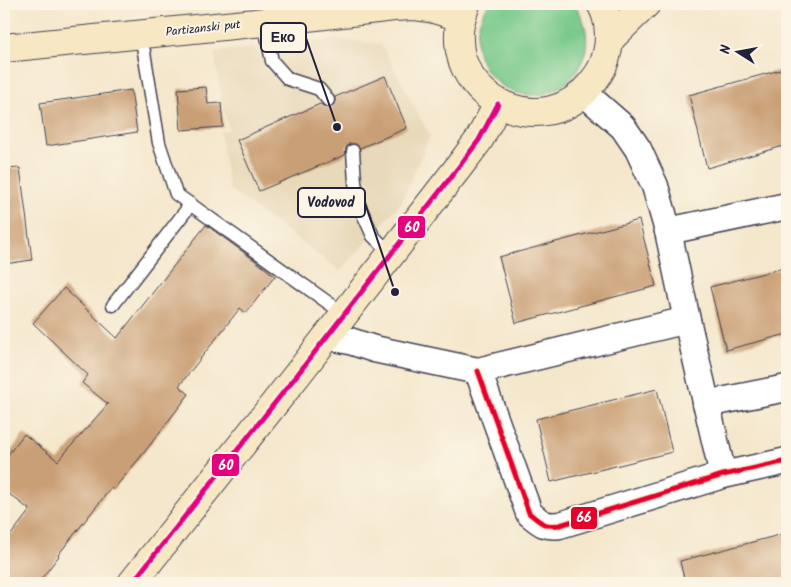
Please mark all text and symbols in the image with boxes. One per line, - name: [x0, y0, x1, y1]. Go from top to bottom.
- street label: Partizanski put: [165, 15, 242, 42]
- callout: Еко: [261, 23, 306, 52]
- text: Еко: [271, 27, 295, 49]
- north arrow: [714, 28, 764, 78]
- text: N: [715, 43, 738, 56]
- callout: Vodovod: [298, 188, 365, 217]
- text: Vodovod: [307, 192, 355, 214]
- line badge: 60: [397, 215, 426, 239]
- text: 60: [405, 217, 420, 239]
- line badge: 60: [211, 453, 240, 477]
- text: 60: [219, 455, 234, 477]
- line badge: 66: [570, 506, 598, 530]
- text: 66: [576, 507, 592, 529]

